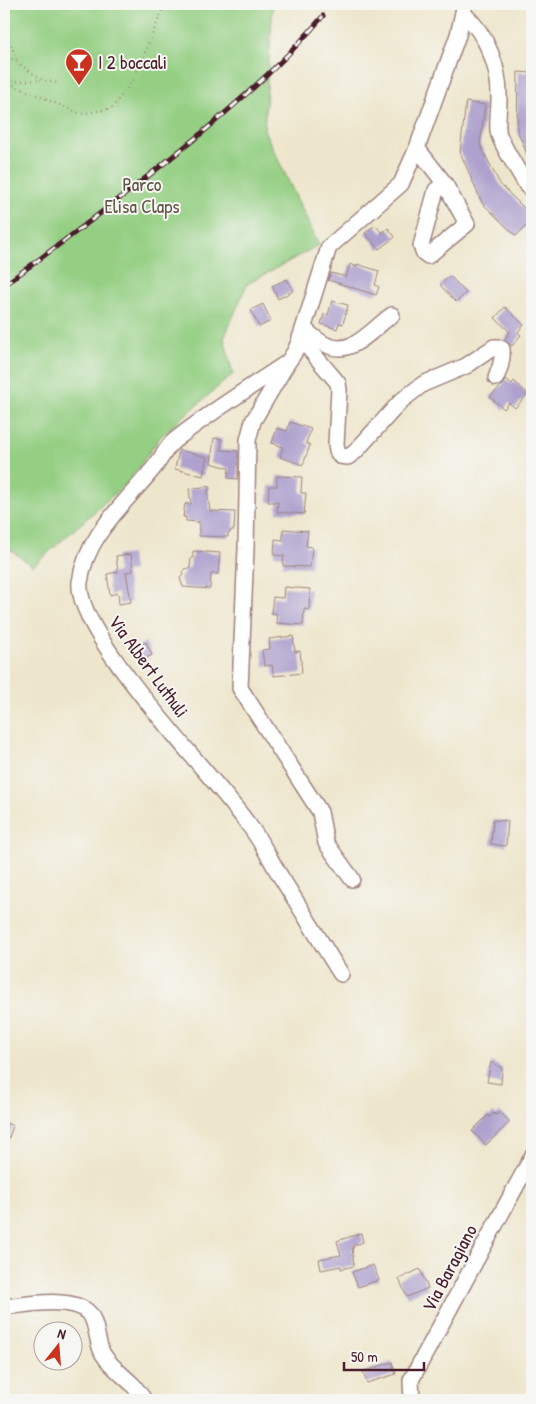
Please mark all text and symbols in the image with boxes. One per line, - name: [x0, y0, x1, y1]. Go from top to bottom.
- bar icon: I 2 boccali: [64, 47, 94, 86]
- place label: I 2 boccali: [98, 49, 167, 75]
- park label: Parco Elisa Claps: [104, 171, 180, 219]
- street label: Via Albert Luthuli: [103, 609, 195, 723]
- street label: Via Baragiano: [415, 1220, 483, 1316]
- north arrow: [32, 1322, 82, 1372]
- text: N: [56, 1323, 69, 1343]
- scale bar: [344, 1339, 424, 1371]
- text: 50 m: [351, 1346, 378, 1367]

